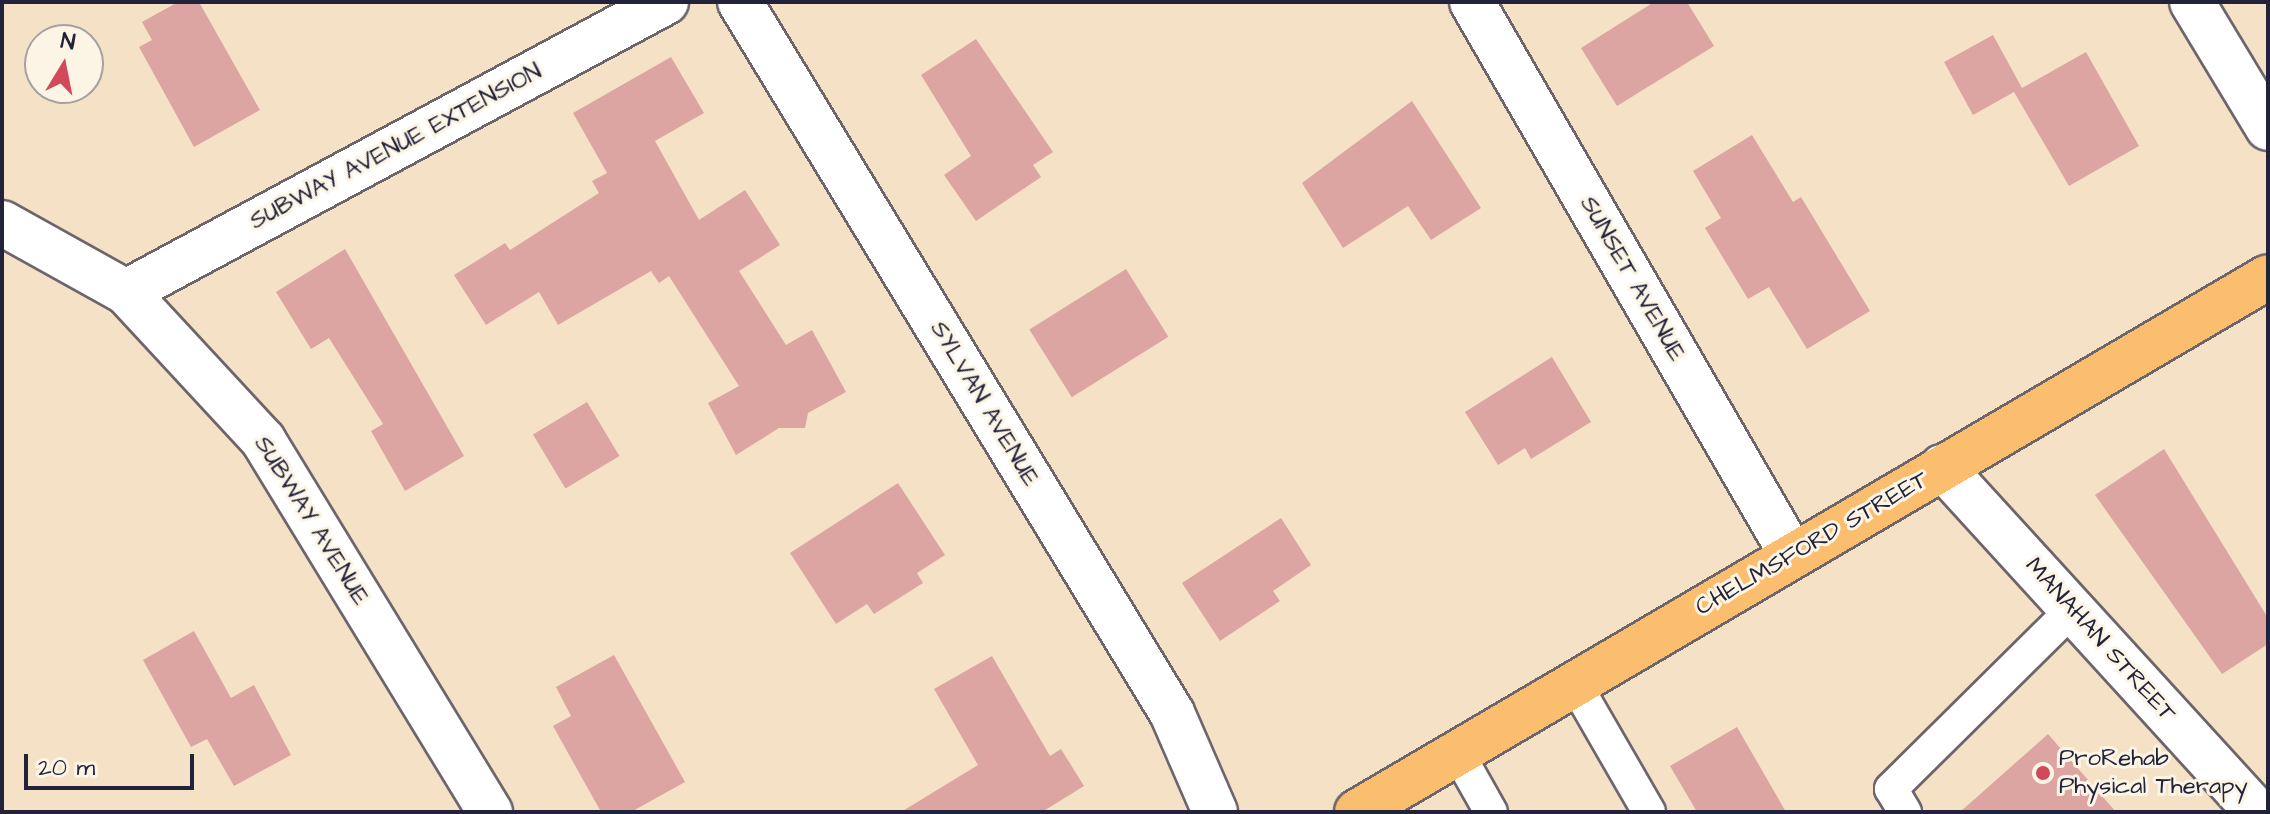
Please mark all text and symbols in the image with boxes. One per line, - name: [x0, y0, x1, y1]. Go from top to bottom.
- north arrow: [24, 24, 104, 104]
- text: N: [58, 25, 77, 58]
- street label: SUBWAY AVENUE EXTENSION: [245, 58, 547, 236]
- street label: SUNSET AVENUE: [1573, 191, 1691, 367]
- street label: SYLVAN AVENUE: [923, 316, 1045, 492]
- street label: SUBWAY AVENUE: [247, 431, 375, 611]
- street label: CHELMSFORD STREET: [1691, 466, 1933, 622]
- street label: MANAHAN STREET: [2019, 552, 2181, 728]
- scale bar: [28, 738, 198, 788]
- place label: ProRehab Physical Therapy: [2059, 745, 2248, 801]
- text: 20 m: [38, 751, 95, 785]
- marker: ProRehab Physical Therapy: [2034, 764, 2052, 782]

